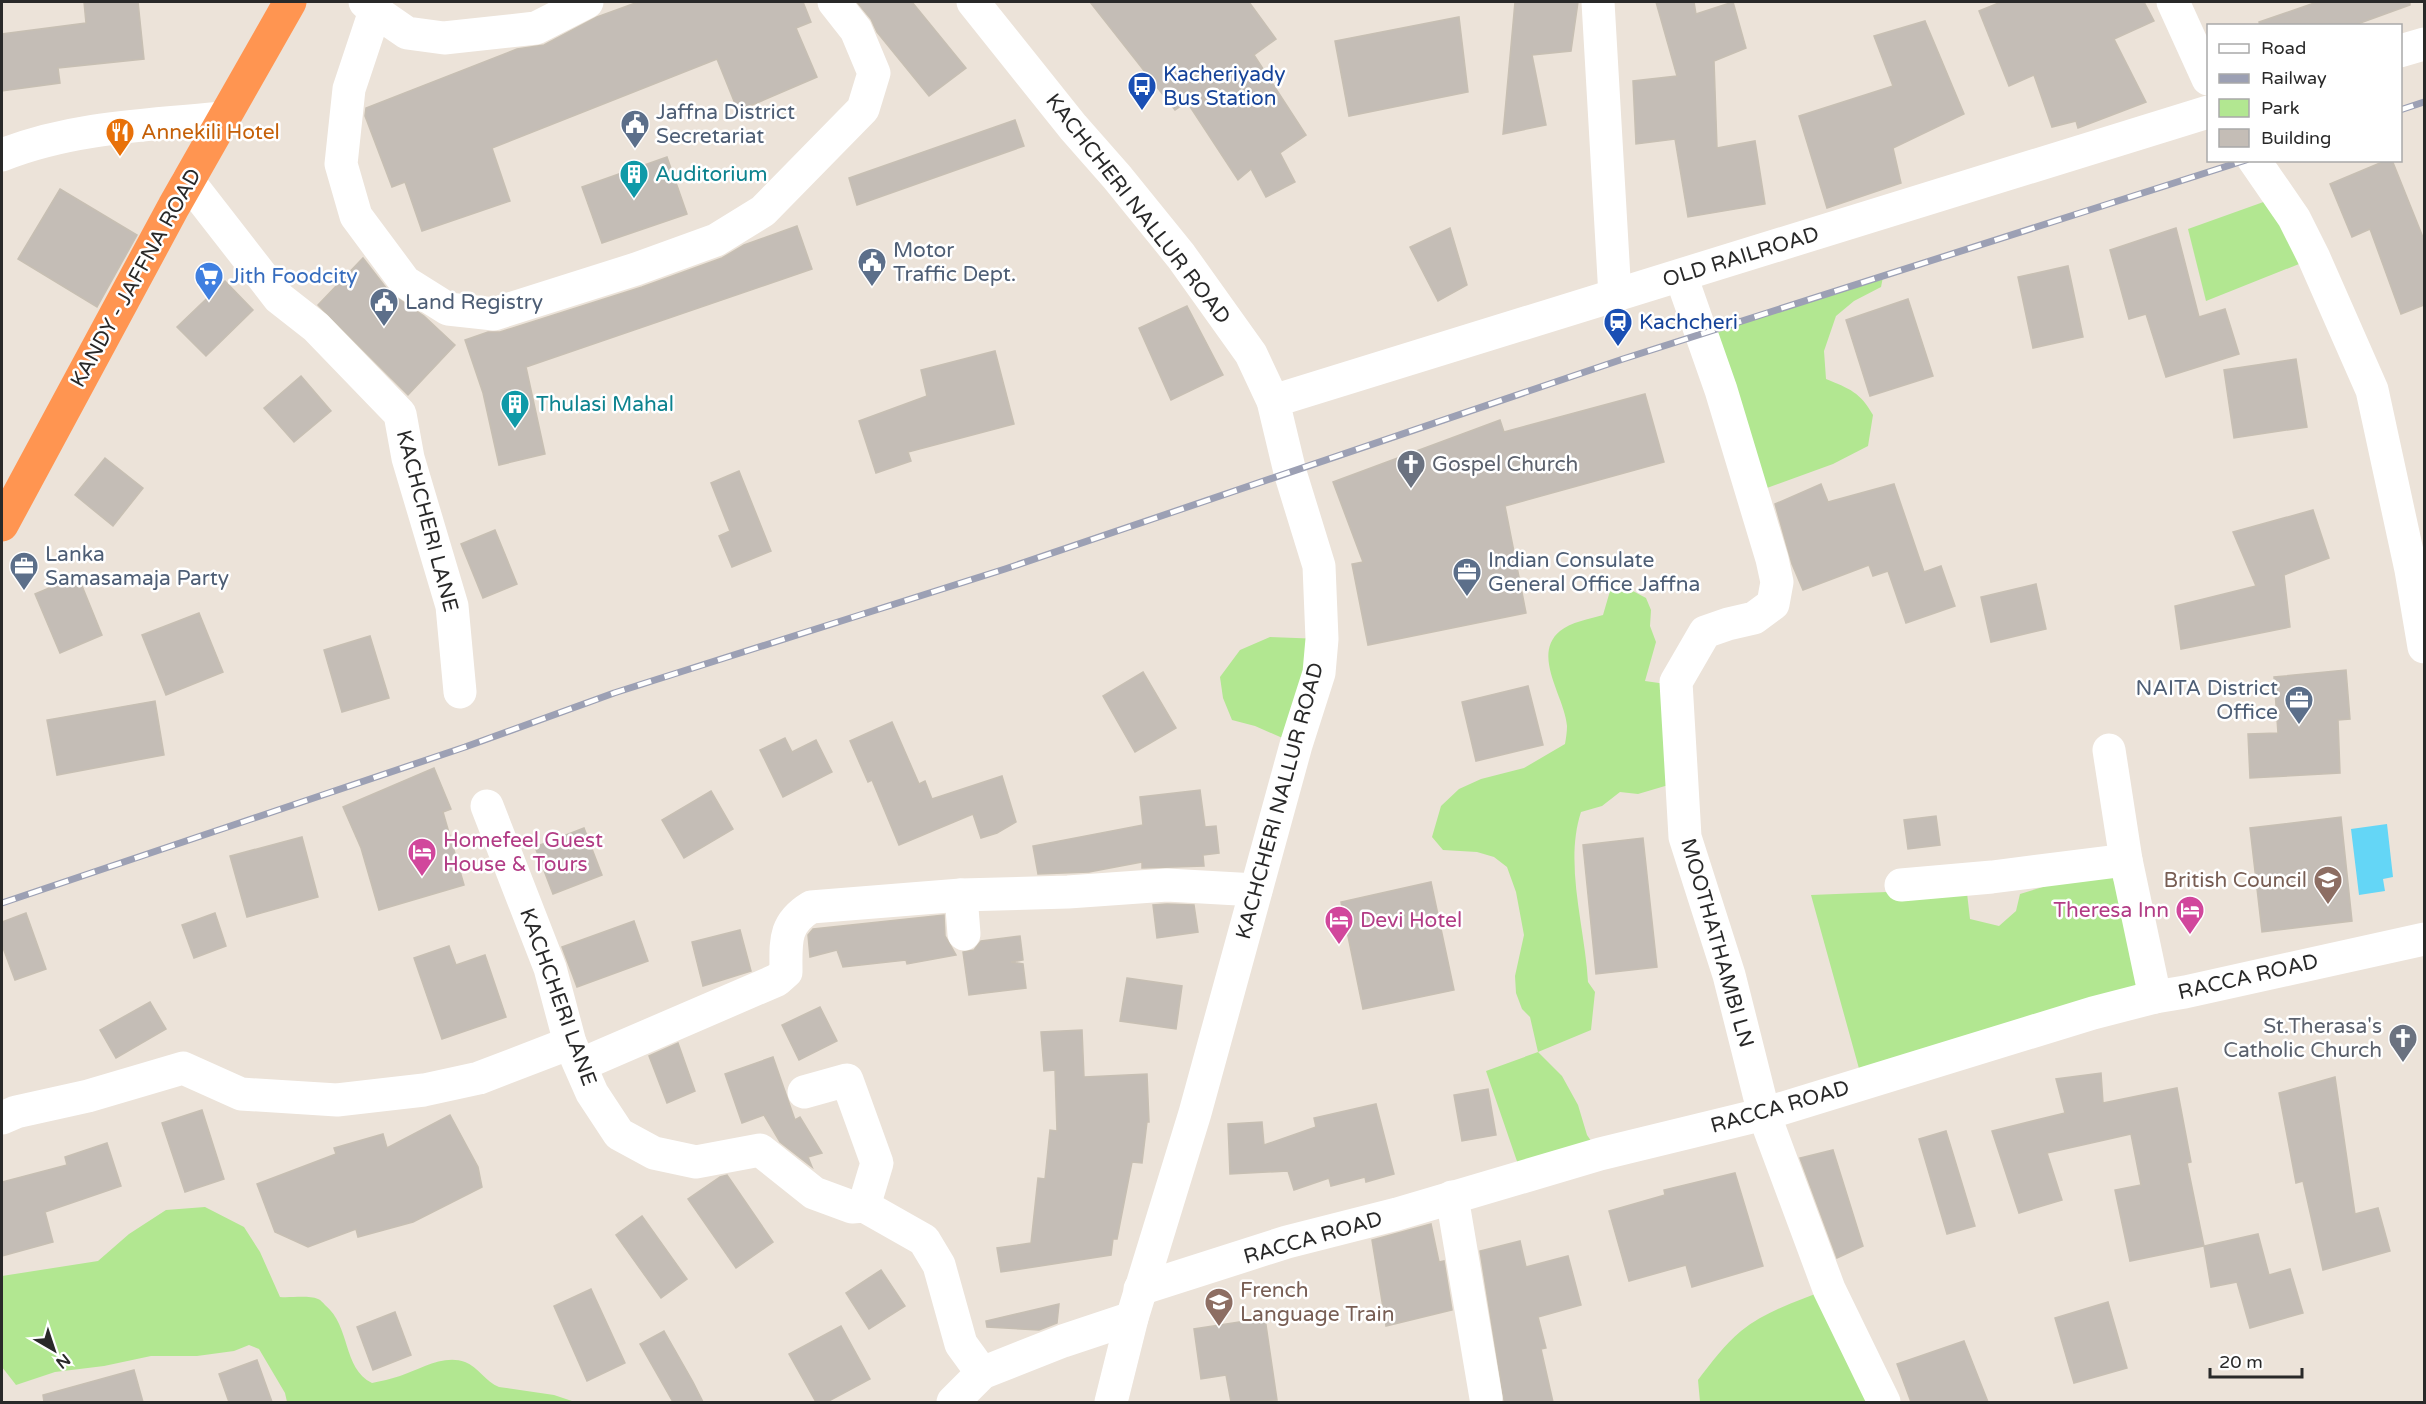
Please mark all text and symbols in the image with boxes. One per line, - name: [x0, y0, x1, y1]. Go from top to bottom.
- legend: [2207, 24, 2402, 162]
- text: Road: [2261, 37, 2306, 59]
- place label: Kacheriyady Bus Station: [1163, 62, 1286, 111]
- text: Railway: [2261, 67, 2327, 89]
- bus stop icon: Kacheriyady Bus Station: [1126, 70, 1158, 112]
- street label: KACHCHERI NALLUR ROAD: [1040, 89, 1236, 329]
- text: Park: [2261, 97, 2300, 119]
- place label: Jaffna District Secretariat: [656, 100, 795, 149]
- public building icon: Jaffna District Secretariat: [619, 108, 651, 150]
- restaurant icon: Annekili Hotel: [104, 116, 136, 158]
- place label: Annekili Hotel: [141, 120, 280, 145]
- text: Building: [2261, 127, 2331, 149]
- building icon: Auditorium: [618, 158, 650, 200]
- place label: Auditorium: [655, 162, 768, 187]
- street label: KANDY - JAFFNA ROAD: [65, 164, 207, 392]
- street label: OLD RAILROAD: [1660, 221, 1822, 293]
- place label: Motor Traffic Dept.: [893, 238, 1016, 287]
- public building icon: Motor Traffic Dept.: [856, 246, 888, 288]
- supermarket icon: Jith Foodcity: [193, 260, 225, 302]
- place label: Jith Foodcity: [230, 264, 358, 289]
- public building icon: Land Registry: [368, 286, 400, 328]
- place label: Land Registry: [405, 290, 543, 315]
- station icon: Kachcheri: [1602, 306, 1634, 348]
- place label: Kachcheri: [1639, 310, 1738, 335]
- building icon: Thulasi Mahal: [499, 388, 531, 430]
- place label: Thulasi Mahal: [536, 392, 674, 417]
- street label: KACHCHERI LANE: [391, 427, 463, 615]
- church icon: Gospel Church: [1395, 448, 1427, 490]
- place label: Gospel Church: [1432, 452, 1578, 477]
- place label: Lanka Samasamaja Party: [45, 542, 229, 591]
- place label: Indian Consulate General Office Jaffna: [1488, 548, 1700, 597]
- office icon: Lanka Samasamaja Party: [8, 550, 40, 592]
- office icon: Indian Consulate General Office Jaffna: [1451, 556, 1483, 598]
- street label: KACHCHERI NALLUR ROAD: [1231, 660, 1329, 942]
- place label: NAITA District Office: [2136, 676, 2278, 725]
- office icon: NAITA District Office: [2283, 684, 2315, 726]
- place label: Homefeel Guest House & Tours: [443, 828, 603, 877]
- hotel icon: Homefeel Guest House & Tours: [406, 836, 438, 878]
- street label: MOOTHATHAMBI LN: [1675, 836, 1759, 1050]
- school or university icon: British Council: [2312, 864, 2344, 906]
- place label: British Council: [2163, 868, 2307, 893]
- hotel icon: Theresa Inn: [2174, 894, 2206, 936]
- place label: Theresa Inn: [2053, 898, 2169, 923]
- hotel icon: Devi Hotel: [1323, 904, 1355, 946]
- street label: KACHCHERI LANE: [514, 905, 602, 1089]
- place label: Devi Hotel: [1360, 908, 1462, 933]
- street label: RACCA ROAD: [2175, 949, 2321, 1005]
- place label: St.Therasa's Catholic Church: [2223, 1014, 2382, 1063]
- church icon: St.Therasa's Catholic Church: [2387, 1022, 2419, 1064]
- street label: RACCA ROAD: [1708, 1075, 1852, 1139]
- street label: RACCA ROAD: [1241, 1206, 1385, 1270]
- place label: French Language Train: [1240, 1278, 1395, 1327]
- school or university icon: French Language Train: [1203, 1286, 1235, 1328]
- north arrow: [24, 1320, 84, 1380]
- scale bar: [2210, 1341, 2302, 1379]
- text: N: [52, 1349, 74, 1373]
- text: 20 m: [2219, 1351, 2263, 1373]

